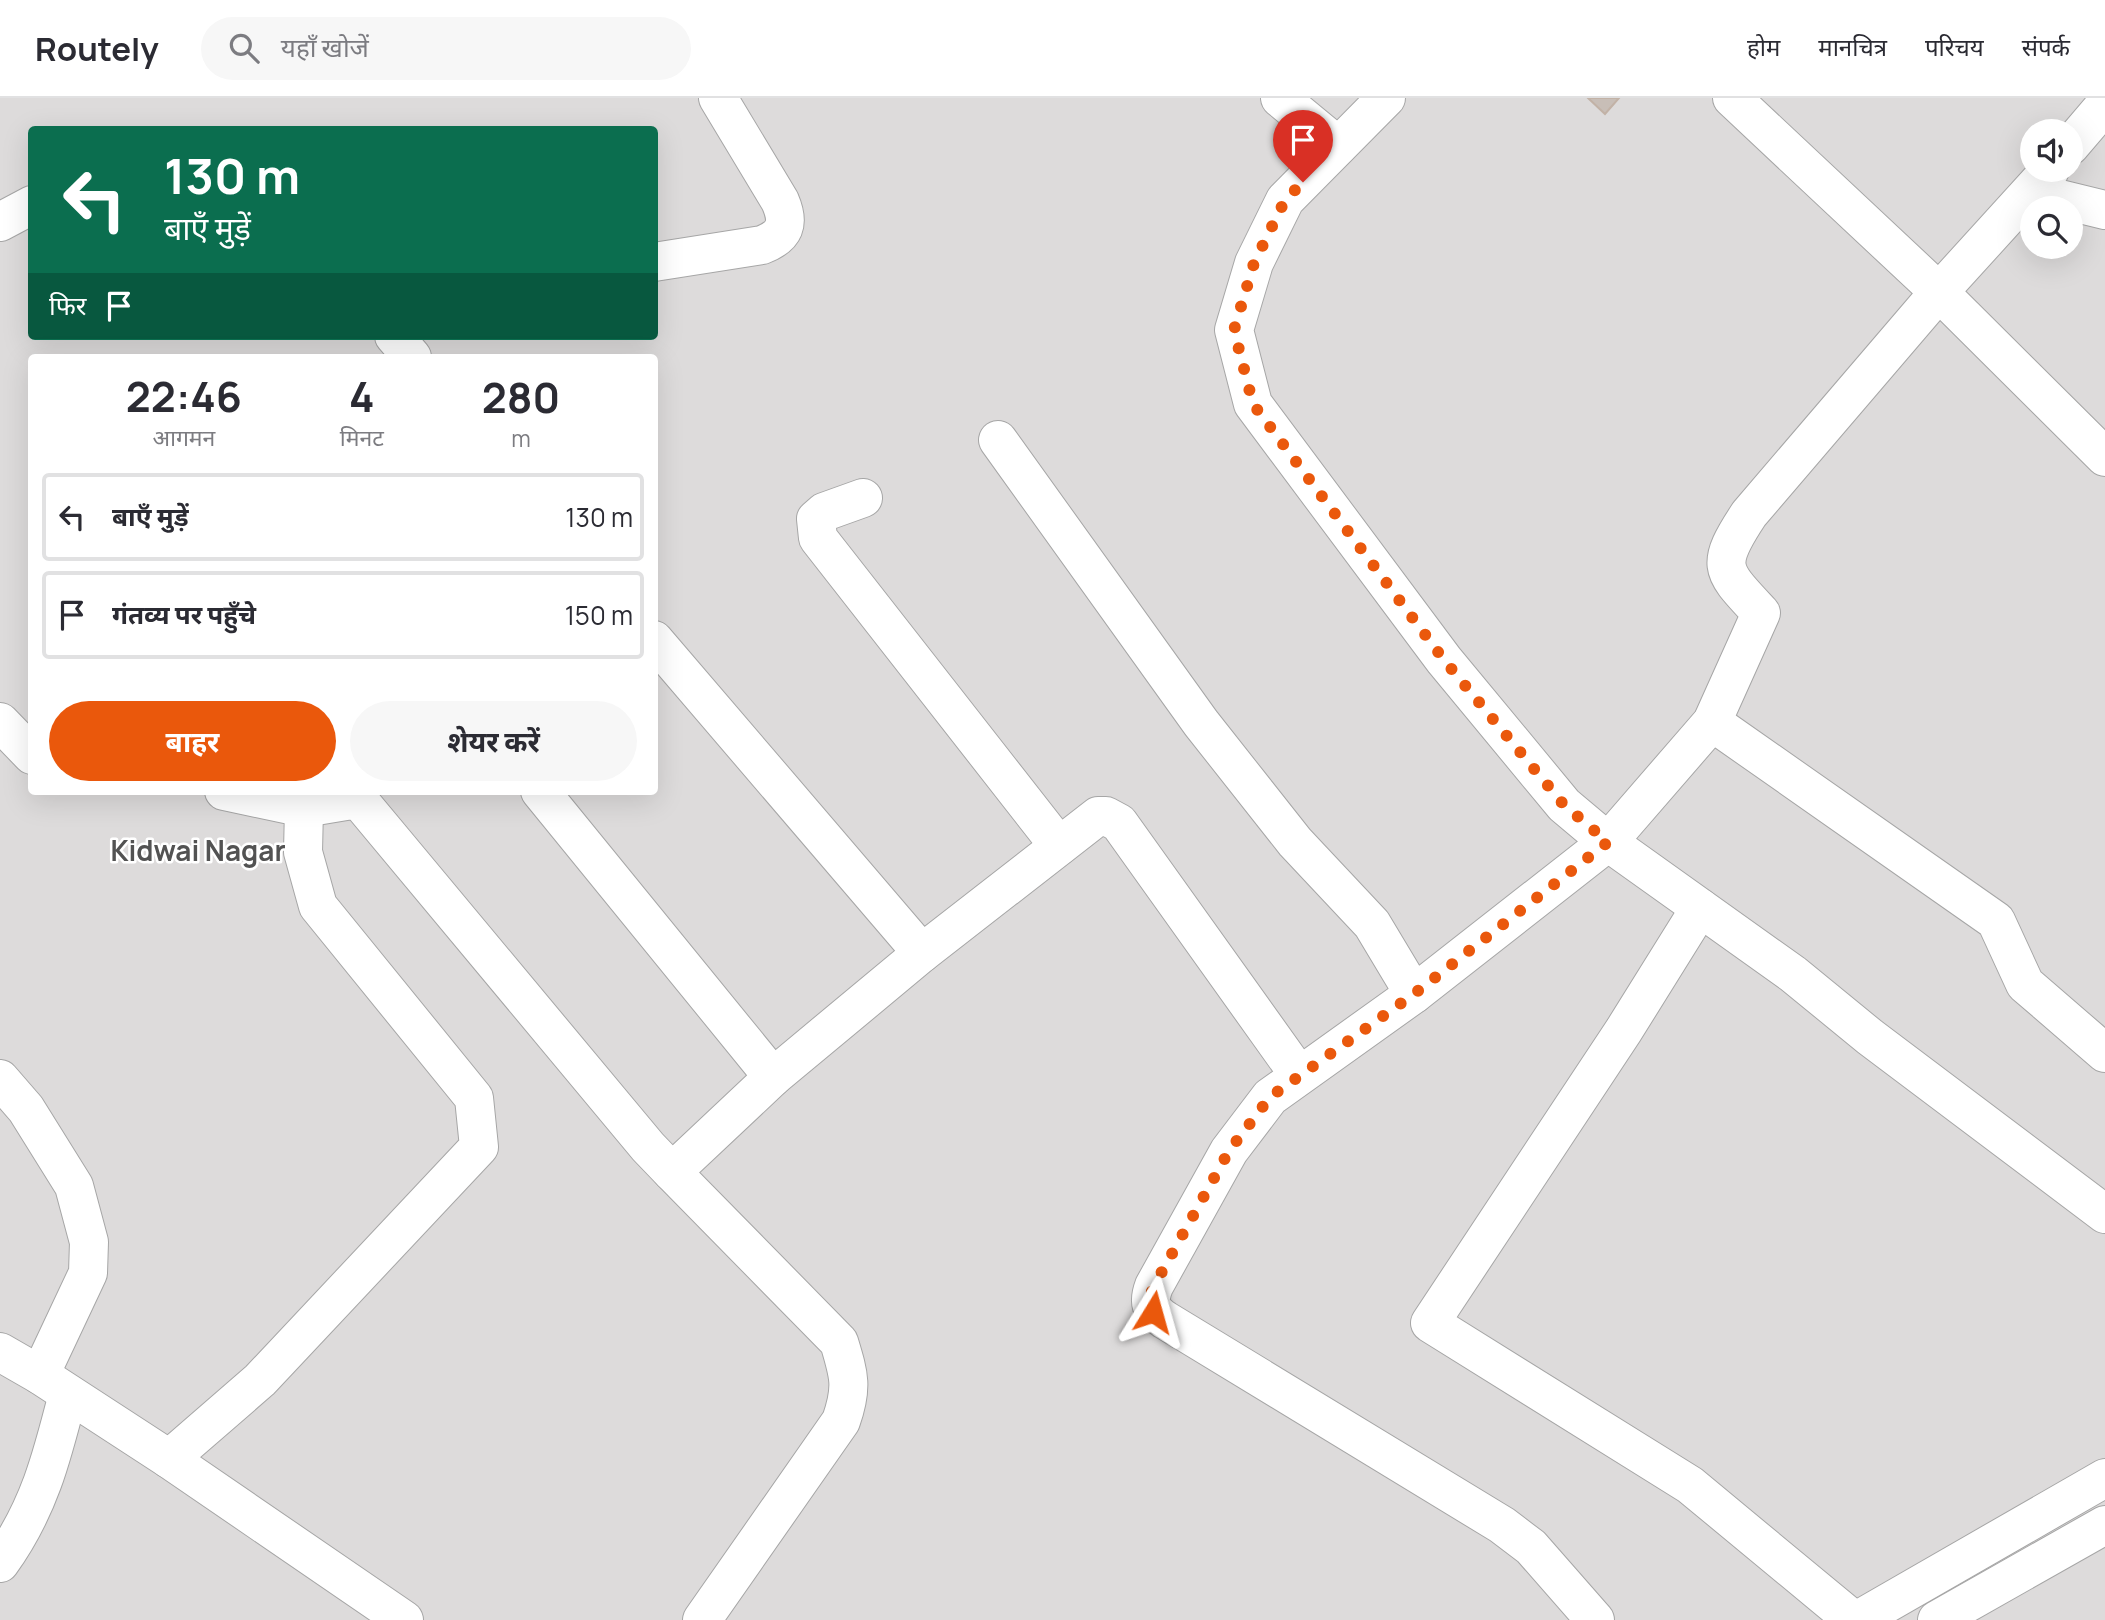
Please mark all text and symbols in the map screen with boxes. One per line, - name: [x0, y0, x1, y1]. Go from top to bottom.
- search box: [201, 17, 691, 80]
- text: Routely: [35, 26, 159, 71]
- icon: search: [225, 29, 263, 67]
- text: यहाँ खोजें: [281, 29, 369, 65]
- text: होम: [1747, 30, 1780, 63]
- text: मानचित्र: [1818, 30, 1887, 63]
- text: परिचय: [1925, 30, 1984, 63]
- text: संपर्क: [2022, 30, 2070, 63]
- pin: [1273, 110, 1333, 182]
- map controls: [2020, 119, 2083, 259]
- button: sound: [2020, 119, 2083, 182]
- icon: arrive: [1284, 121, 1322, 159]
- text: 130 m: [164, 142, 300, 209]
- icon: left: [49, 154, 140, 245]
- button: search: [2020, 196, 2083, 259]
- text: बाएँ मुड़ें: [164, 206, 251, 250]
- text: फिर: [49, 287, 86, 323]
- icon: arrive: [100, 287, 138, 325]
- text: 22:46: [126, 367, 242, 425]
- text: 4: [349, 367, 375, 425]
- text: 280: [482, 368, 560, 426]
- text: आगमन: [152, 421, 215, 453]
- text: मिनट: [340, 421, 384, 453]
- text: m: [511, 422, 531, 454]
- icon: left: [53, 498, 91, 536]
- text: बाएँ मुड़ें: [112, 498, 189, 534]
- text: 130 m: [565, 499, 633, 535]
- icon: arrive: [53, 596, 91, 634]
- text: गंतव्य पर पहुँचे: [112, 596, 256, 632]
- text: 150 m: [565, 597, 633, 633]
- button: बाहर: [49, 701, 336, 781]
- button: शेयर करें: [350, 701, 637, 781]
- district label: Kidwai Nagar: [110, 831, 286, 869]
- position arrow: [1116, 1275, 1190, 1349]

